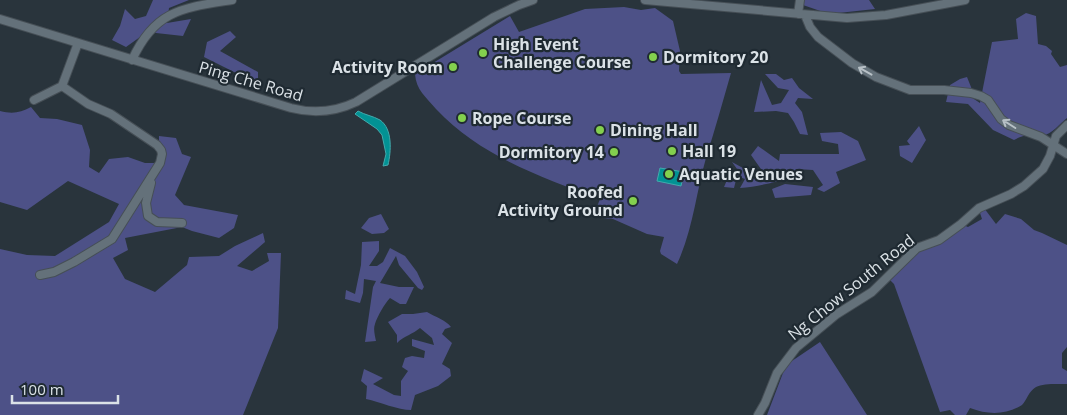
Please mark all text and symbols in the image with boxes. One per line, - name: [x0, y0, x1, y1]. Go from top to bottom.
- place label: High Event Challenge Course: [493, 33, 631, 73]
- place label: Dormitory 20: [663, 46, 768, 68]
- marker: High Event Challenge Course: [477, 47, 489, 59]
- marker: Dormitory 20: [647, 51, 659, 63]
- street label: Ping Che Road: [196, 56, 306, 106]
- place label: Activity Room: [332, 56, 443, 78]
- marker: Activity Room: [447, 61, 459, 73]
- one-way arrow: [858, 65, 872, 75]
- place label: Rope Course: [472, 107, 572, 129]
- marker: Rope Course: [456, 112, 468, 124]
- place label: Dining Hall: [610, 119, 698, 141]
- one-way arrow: [1003, 119, 1017, 129]
- marker: Dining Hall: [594, 124, 606, 136]
- place label: Hall 19: [682, 140, 736, 162]
- place label: Dormitory 14: [499, 141, 604, 163]
- marker: Hall 19: [666, 145, 678, 157]
- marker: Dormitory 14: [608, 146, 620, 158]
- place label: Aquatic Venues: [679, 163, 803, 185]
- marker: Aquatic Venues: [663, 168, 675, 180]
- place label: Roofed Activity Ground: [498, 181, 623, 221]
- marker: Roofed Activity Ground: [627, 195, 639, 207]
- street label: Ng Chow South Road: [783, 229, 919, 345]
- scale bar: [12, 372, 119, 404]
- text: 100 m: [20, 379, 64, 399]

